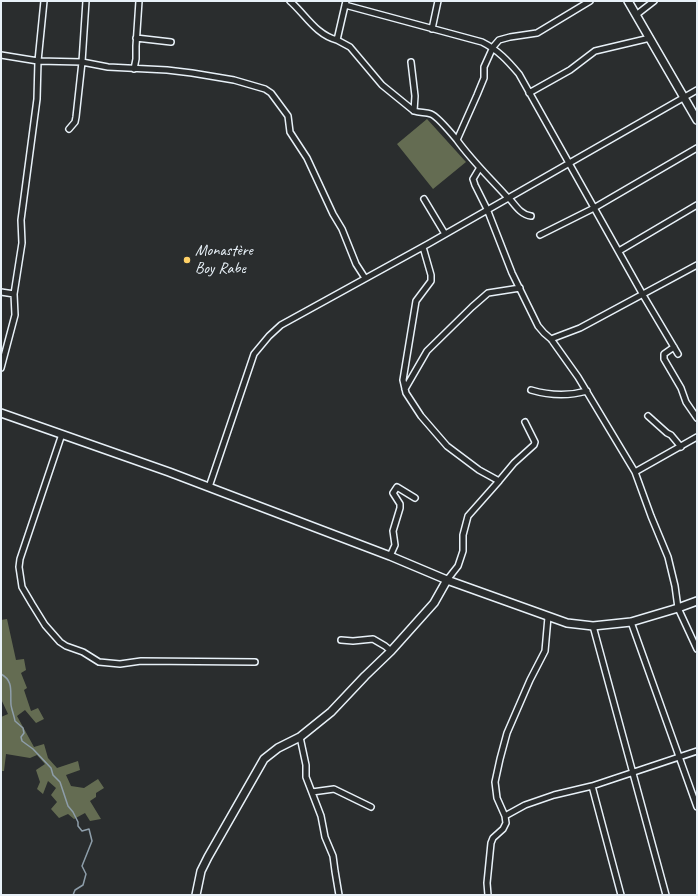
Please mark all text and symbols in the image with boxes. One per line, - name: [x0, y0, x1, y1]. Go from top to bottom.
- place label: Monastère Boy Rabe: [195, 241, 253, 279]
- marker: Monastère Boy Rabe: [182, 255, 192, 265]

